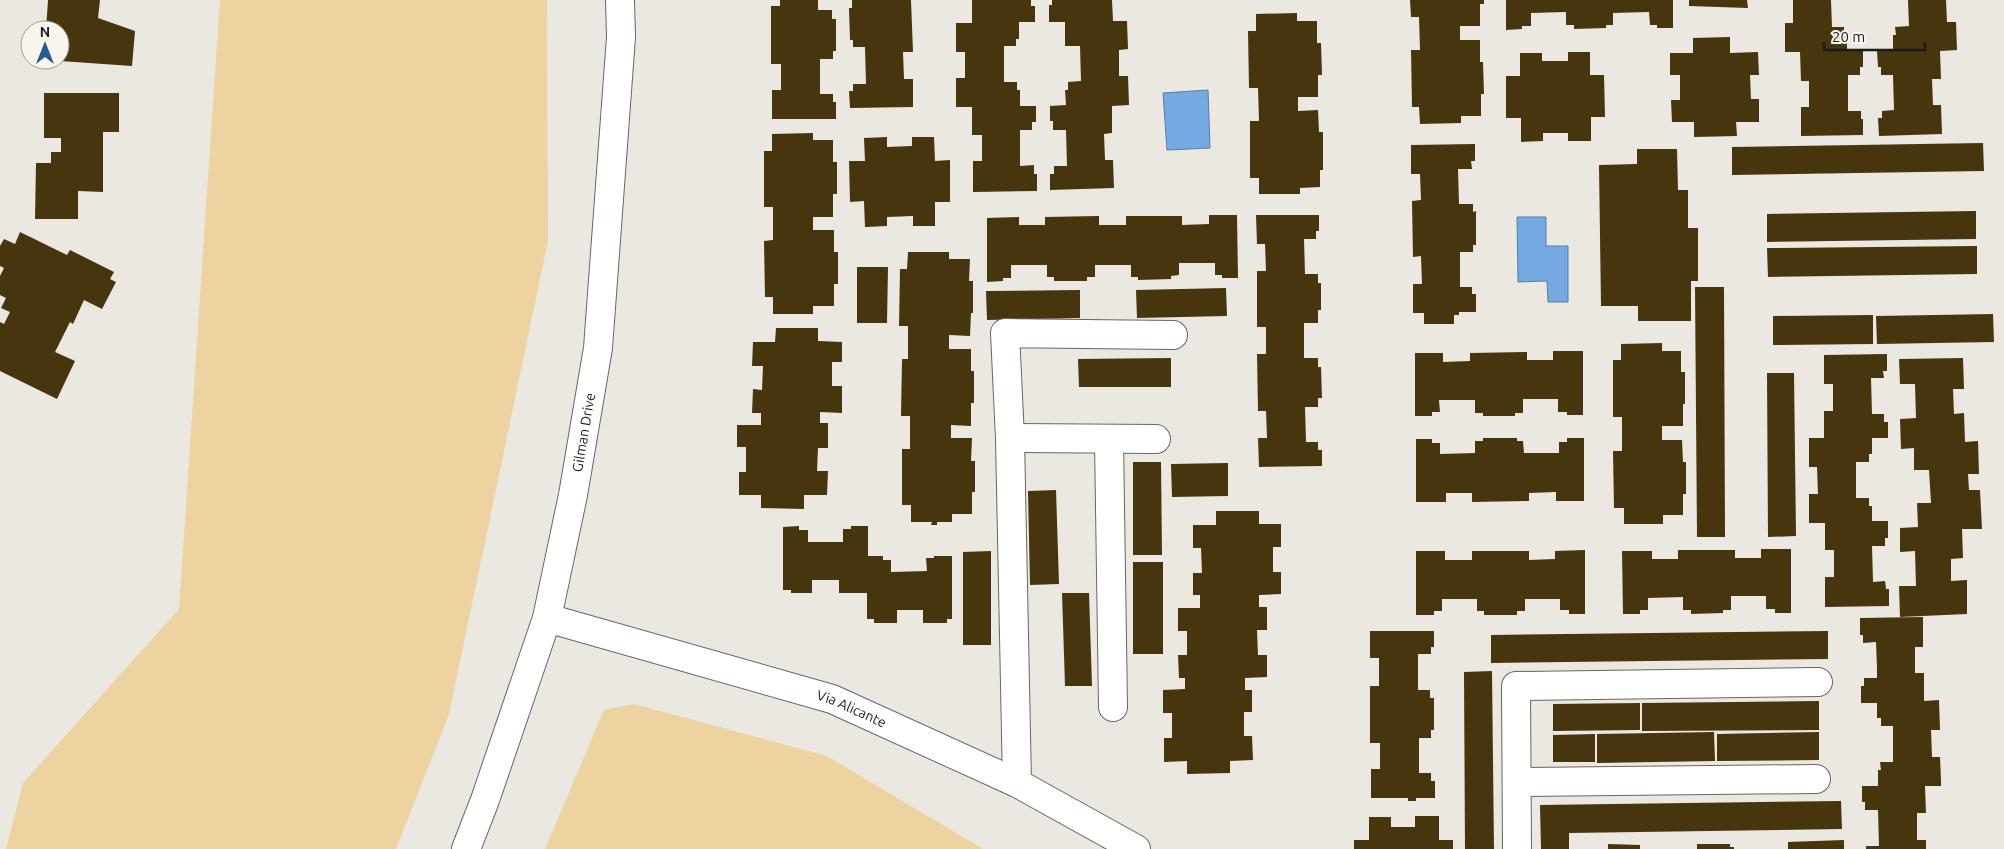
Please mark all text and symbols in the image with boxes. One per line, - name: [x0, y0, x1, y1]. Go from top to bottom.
- north arrow: [20, 20, 70, 70]
- scale bar: [1824, 20, 1925, 52]
- text: N: [40, 24, 50, 40]
- text: 20 m: [1832, 28, 1865, 45]
- street label: Gilman Drive: [569, 392, 598, 473]
- street label: Via Alicante: [815, 687, 889, 731]

